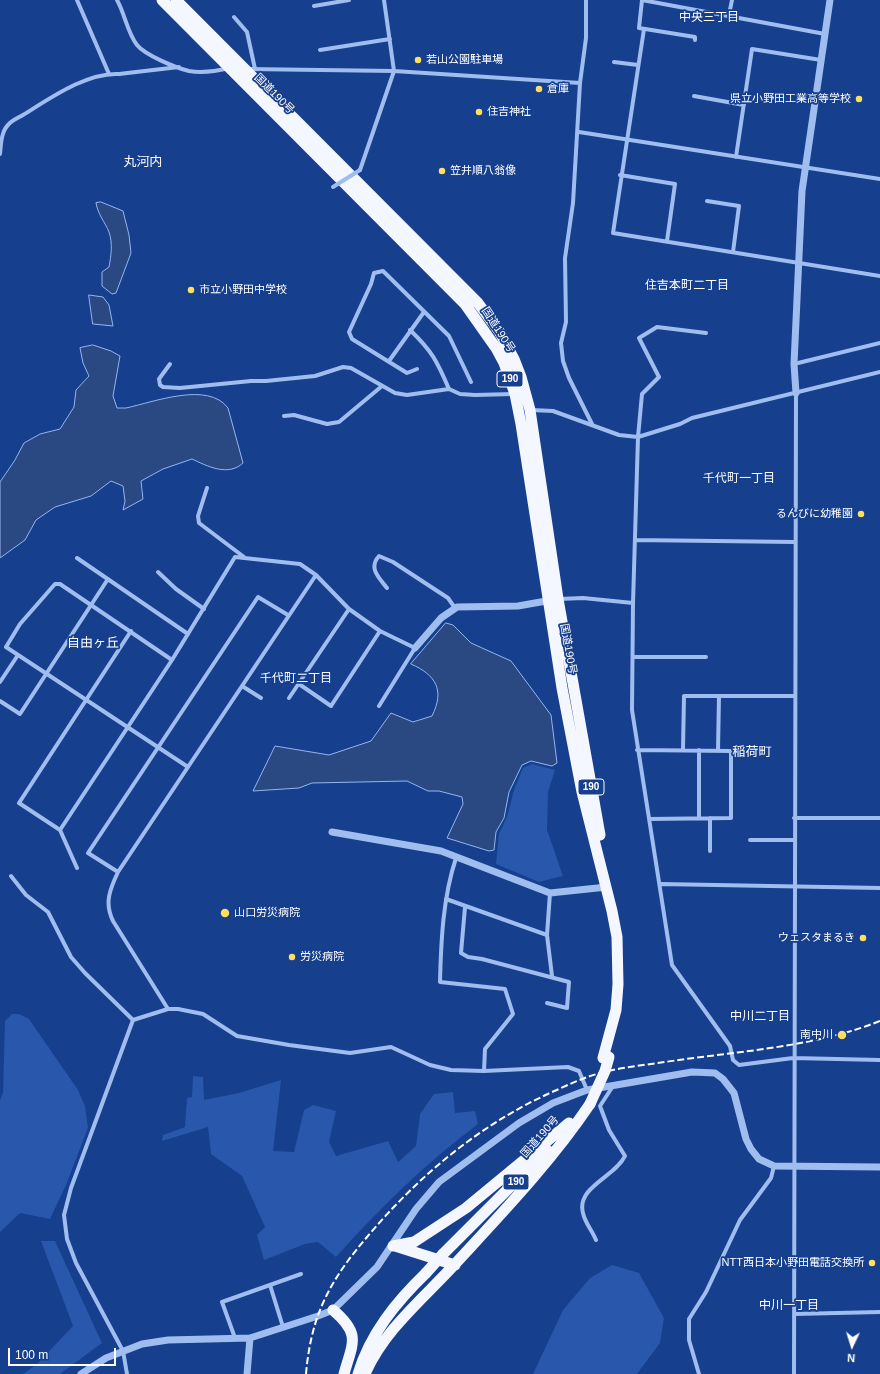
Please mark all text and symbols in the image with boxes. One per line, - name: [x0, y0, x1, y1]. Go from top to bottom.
- district label: 中央三丁目: [679, 11, 739, 25]
- place label: 若山公園駐車場: [426, 53, 503, 67]
- marker: 若山公園駐車場: [413, 55, 423, 65]
- street label: 国道190号: [251, 71, 297, 117]
- place label: 倉庫: [547, 82, 569, 96]
- marker: 倉庫: [534, 84, 544, 94]
- place label: 県立小野田工業高等学校: [730, 92, 851, 106]
- marker: 県立小野田工業高等学校: [854, 94, 864, 104]
- place label: 住吉神社: [487, 105, 531, 119]
- marker: 住吉神社: [474, 107, 484, 117]
- district label: 丸河内: [124, 154, 162, 170]
- place label: 笠井順八翁像: [450, 164, 516, 178]
- marker: 笠井順八翁像: [437, 166, 447, 176]
- district label: 住吉本町二丁目: [645, 279, 729, 293]
- place label: 市立小野田中学校: [199, 283, 287, 297]
- marker: 市立小野田中学校: [186, 285, 196, 295]
- street label: 国道190号: [478, 305, 518, 355]
- road number: 190: [497, 371, 523, 387]
- district label: 千代町一丁目: [703, 472, 775, 486]
- place label: るんびに幼稚園: [776, 507, 853, 521]
- marker: るんびに幼稚園: [856, 509, 866, 519]
- street label: 国道190号: [557, 623, 579, 675]
- district label: 自由ヶ丘: [67, 635, 119, 651]
- district label: 千代町二丁目: [260, 672, 332, 686]
- district label: 稲荷町: [733, 744, 771, 760]
- road number: 190: [578, 779, 604, 795]
- place label: 山口労災病院: [234, 906, 300, 920]
- marker: 山口労災病院: [219, 907, 231, 919]
- place label: ウェスタまるき: [778, 931, 855, 945]
- marker: ウェスタまるき: [858, 933, 868, 943]
- place label: 労災病院: [300, 950, 344, 964]
- marker: 労災病院: [287, 952, 297, 962]
- district label: 中川二丁目: [730, 1010, 790, 1024]
- place label: 南中川: [800, 1028, 833, 1042]
- marker: 南中川: [836, 1029, 848, 1041]
- street label: 国道190号: [518, 1113, 562, 1161]
- road number: 190: [503, 1174, 529, 1190]
- place label: NTT西日本小野田電話交換所: [722, 1256, 864, 1270]
- marker: NTT西日本小野田電話交換所: [867, 1258, 877, 1268]
- district label: 中川一丁目: [759, 1299, 819, 1313]
- north arrow: [832, 1326, 872, 1366]
- scale bar: [10, 1340, 118, 1366]
- text: 100 m: [15, 1348, 48, 1362]
- text: N: [847, 1352, 856, 1364]

